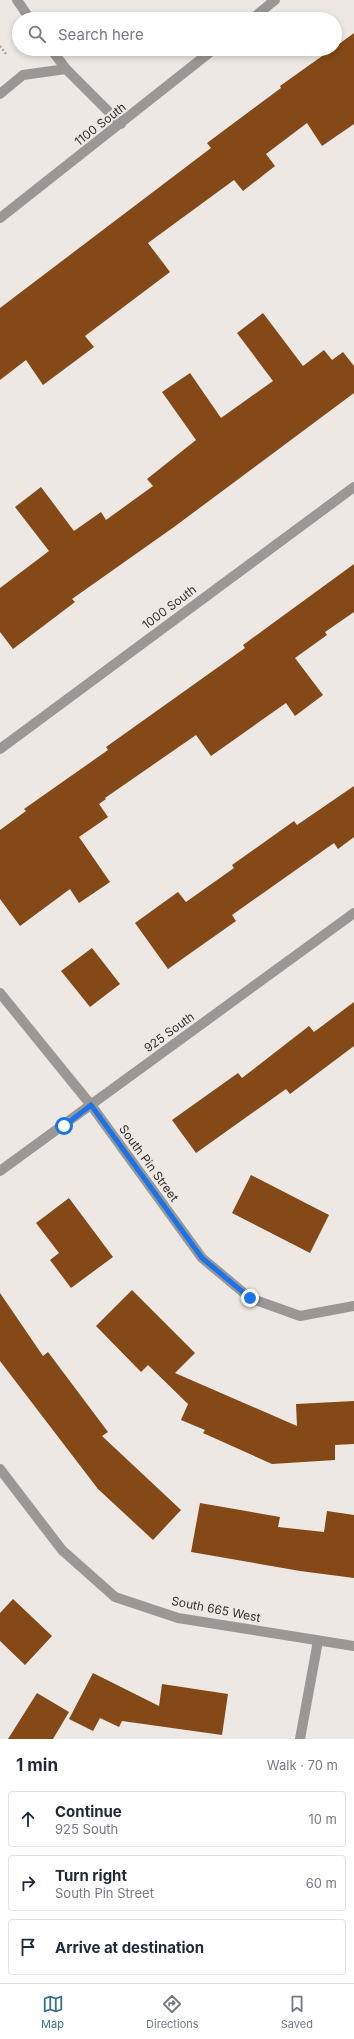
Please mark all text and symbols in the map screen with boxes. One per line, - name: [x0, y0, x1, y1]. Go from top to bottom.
- search box: [12, 12, 342, 56]
- icon: search: [26, 23, 48, 45]
- text: Search here: [58, 25, 144, 44]
- street label: 1100 South: [71, 99, 129, 149]
- street label: 1000 South: [139, 582, 199, 632]
- street label: 925 South: [141, 1009, 197, 1055]
- route start: [55, 1117, 73, 1135]
- street label: South Pin Street: [116, 1122, 182, 1204]
- route end: [241, 1289, 259, 1307]
- street label: South 665 West: [170, 1593, 262, 1625]
- text: 1 min: [16, 1755, 58, 1775]
- text: Walk · 70 m: [267, 1757, 338, 1773]
- text: Continue: [55, 1802, 122, 1821]
- icon: ahead: [17, 1808, 39, 1830]
- text: 10 m: [308, 1811, 337, 1827]
- text: 925 South: [55, 1821, 118, 1837]
- text: Turn right: [55, 1866, 127, 1885]
- icon: right: [17, 1872, 39, 1894]
- text: 60 m: [306, 1875, 337, 1891]
- text: South Pin Street: [55, 1885, 154, 1901]
- icon: arrive: [17, 1936, 39, 1958]
- text: Arrive at destination: [55, 1938, 204, 1957]
- tab: Map: [41, 1993, 64, 2031]
- tab: Directions: [146, 1993, 199, 2031]
- tab: Saved: [281, 1993, 313, 2031]

